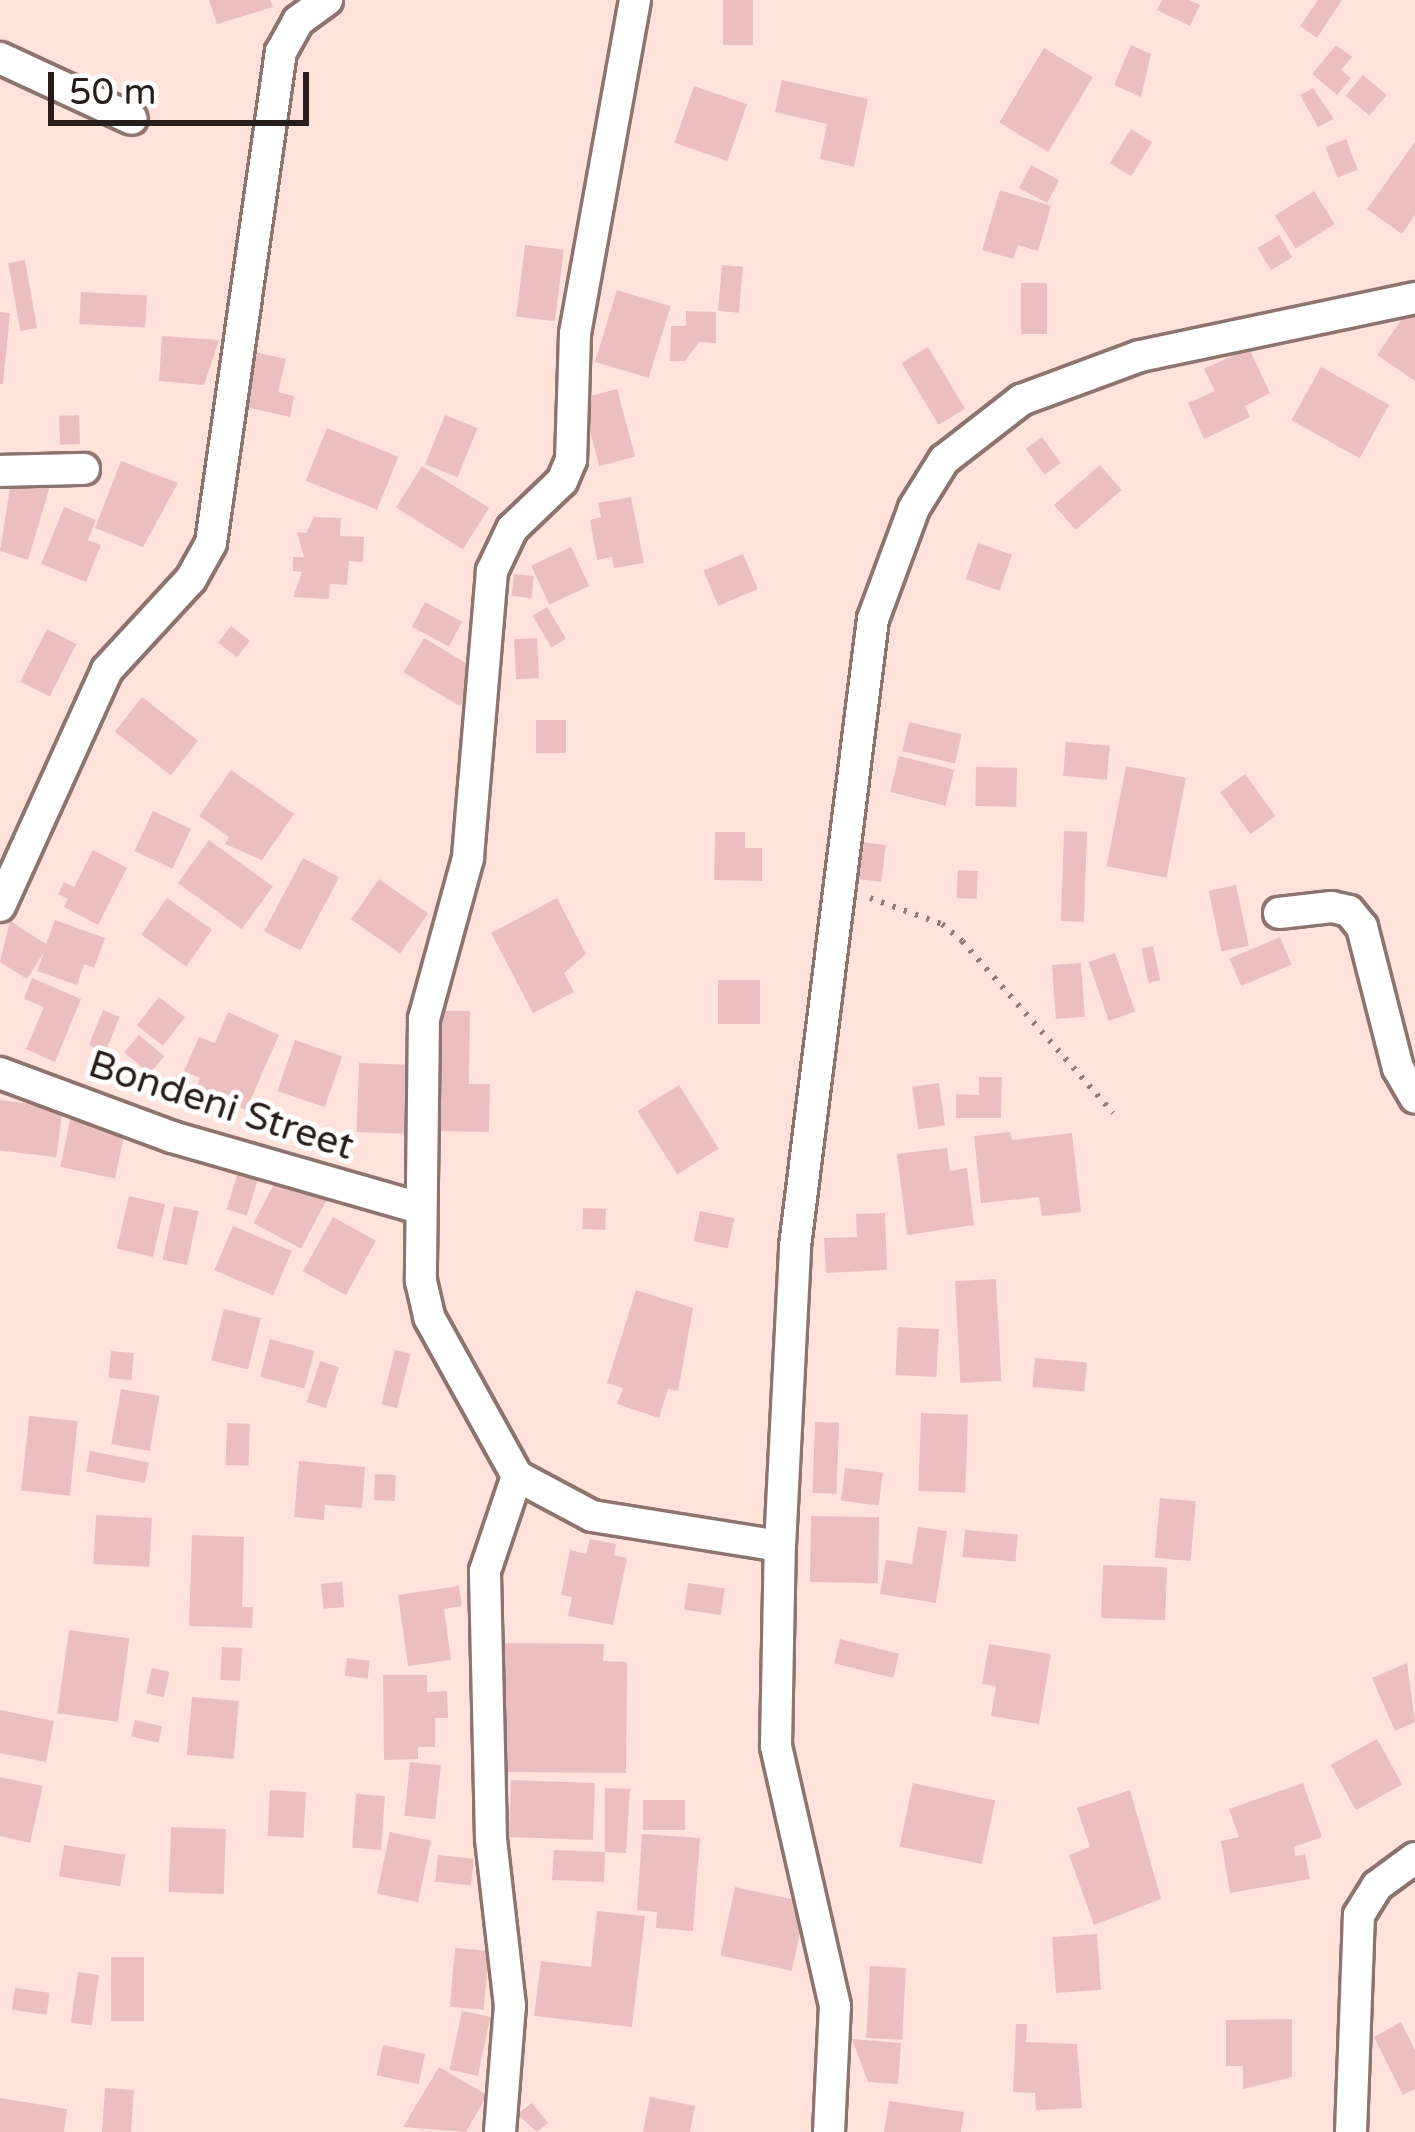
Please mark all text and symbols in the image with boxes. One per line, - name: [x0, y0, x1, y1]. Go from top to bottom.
- scale bar: [54, 48, 315, 122]
- text: 50 m: [69, 71, 157, 114]
- street label: Bondeni Street: [83, 1041, 359, 1171]

